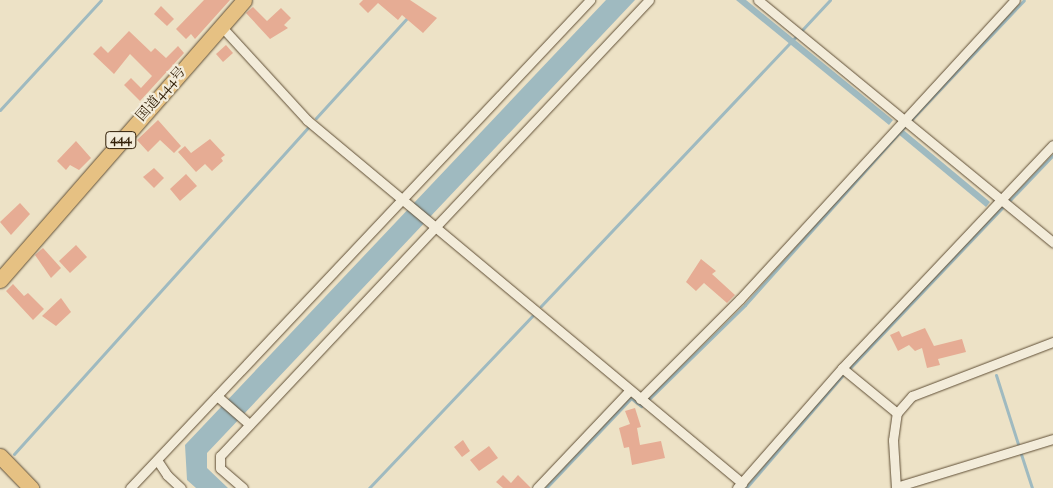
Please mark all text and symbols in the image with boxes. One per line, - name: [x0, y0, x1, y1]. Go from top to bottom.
- street label: 国道444号: [133, 63, 189, 125]
- road number: 444: [105, 130, 137, 150]

